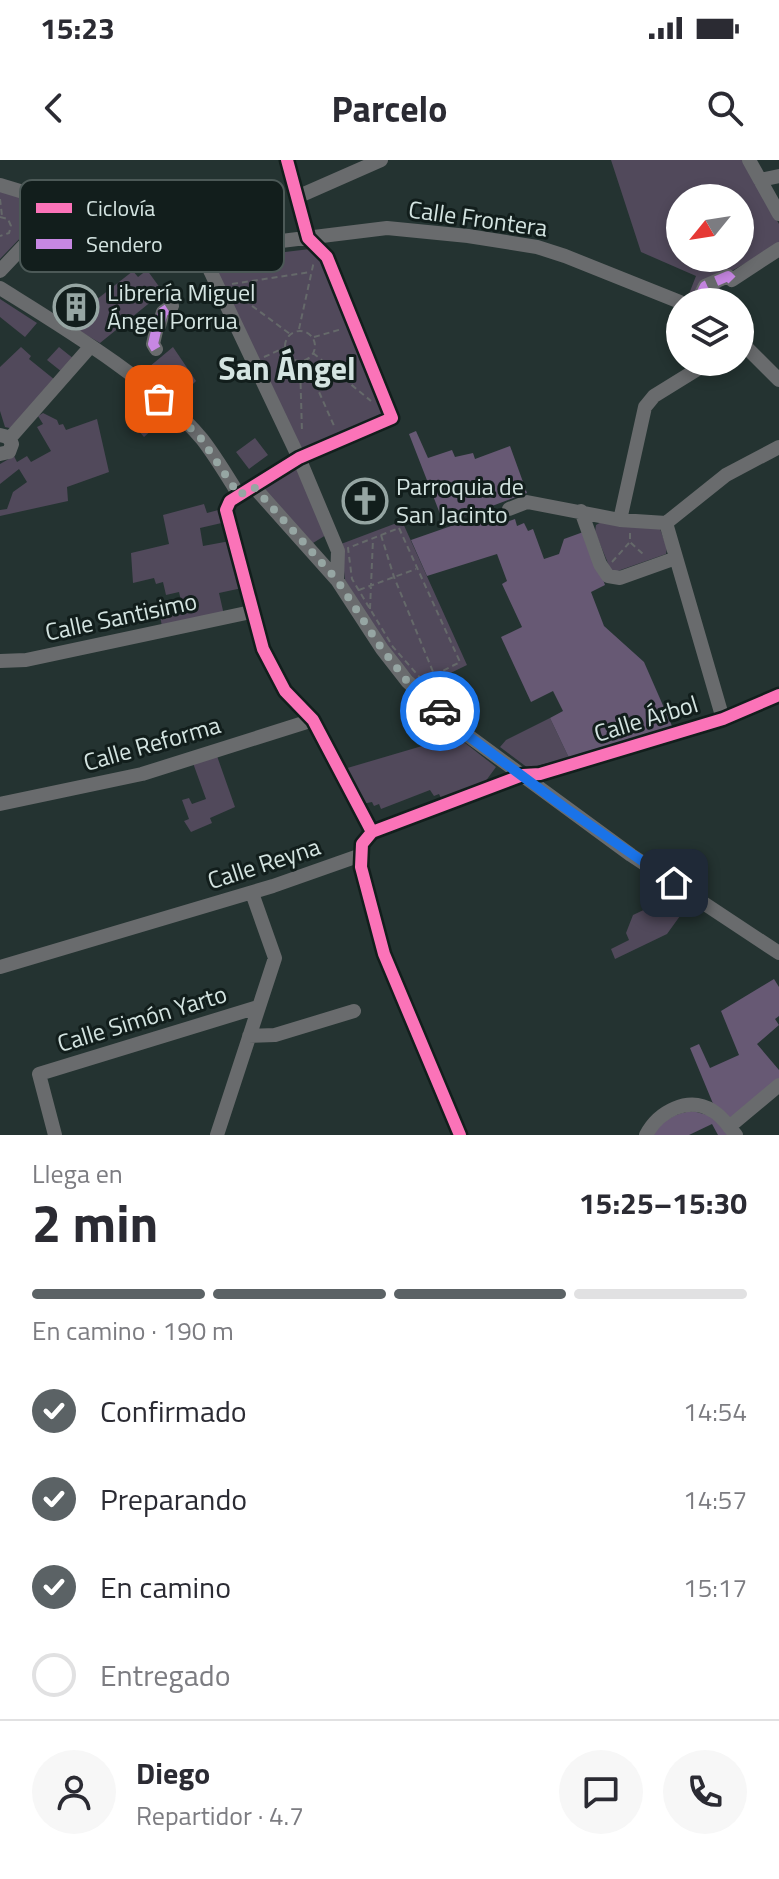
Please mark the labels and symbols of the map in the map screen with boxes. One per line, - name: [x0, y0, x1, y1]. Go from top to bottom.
- legend: [20, 180, 284, 272]
- north arrow: [666, 184, 754, 272]
- street label: Calle Frontera: [406, 190, 550, 246]
- text: Ciclovía: [86, 191, 155, 225]
- text: Sendero: [86, 227, 163, 261]
- place label: Librería Miguel Ángel Porrua: [107, 274, 256, 338]
- building icon: Librería Miguel Ángel Porrua: [52, 283, 100, 331]
- district label: San Ángel: [218, 344, 356, 392]
- pin: [125, 365, 193, 433]
- place label: Parroquia de San Jacinto: [396, 468, 524, 532]
- church icon: Parroquia de San Jacinto: [341, 477, 389, 525]
- street label: Calle Santisimo: [42, 582, 200, 650]
- courier: [400, 671, 480, 751]
- street label: Calle Árbol: [589, 685, 702, 751]
- street label: Calle Reforma: [79, 706, 224, 780]
- street label: Calle Reyna: [203, 828, 325, 898]
- pin: [640, 849, 708, 917]
- street label: Calle Simón Yarto: [53, 975, 231, 1061]

